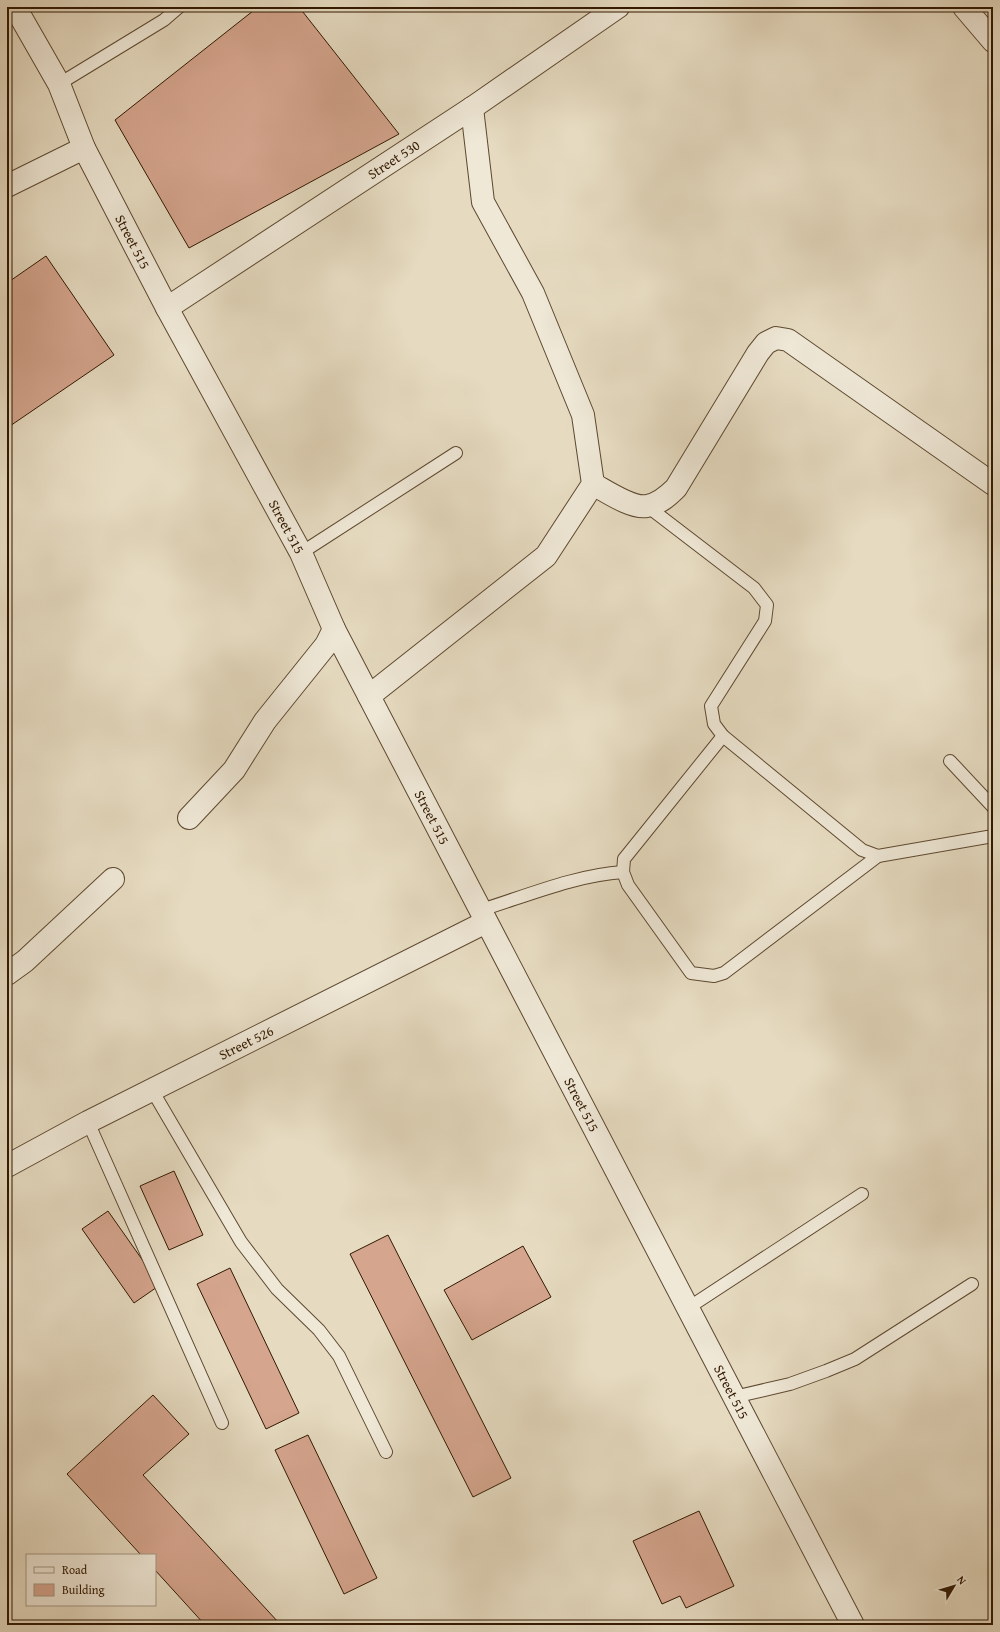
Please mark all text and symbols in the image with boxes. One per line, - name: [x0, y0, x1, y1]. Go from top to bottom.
- street label: Street 530: [364, 135, 424, 184]
- street label: Street 515: [110, 211, 155, 272]
- street label: Street 515: [264, 496, 310, 557]
- street label: Street 515: [410, 787, 455, 848]
- street label: Street 526: [215, 1020, 277, 1065]
- street label: Street 515: [559, 1074, 604, 1135]
- street label: Street 515: [709, 1361, 754, 1423]
- legend: [26, 1554, 156, 1606]
- text: Road: [62, 1561, 88, 1578]
- north arrow: [934, 1566, 974, 1606]
- text: N: [953, 1572, 971, 1588]
- text: Building: [62, 1581, 105, 1598]

